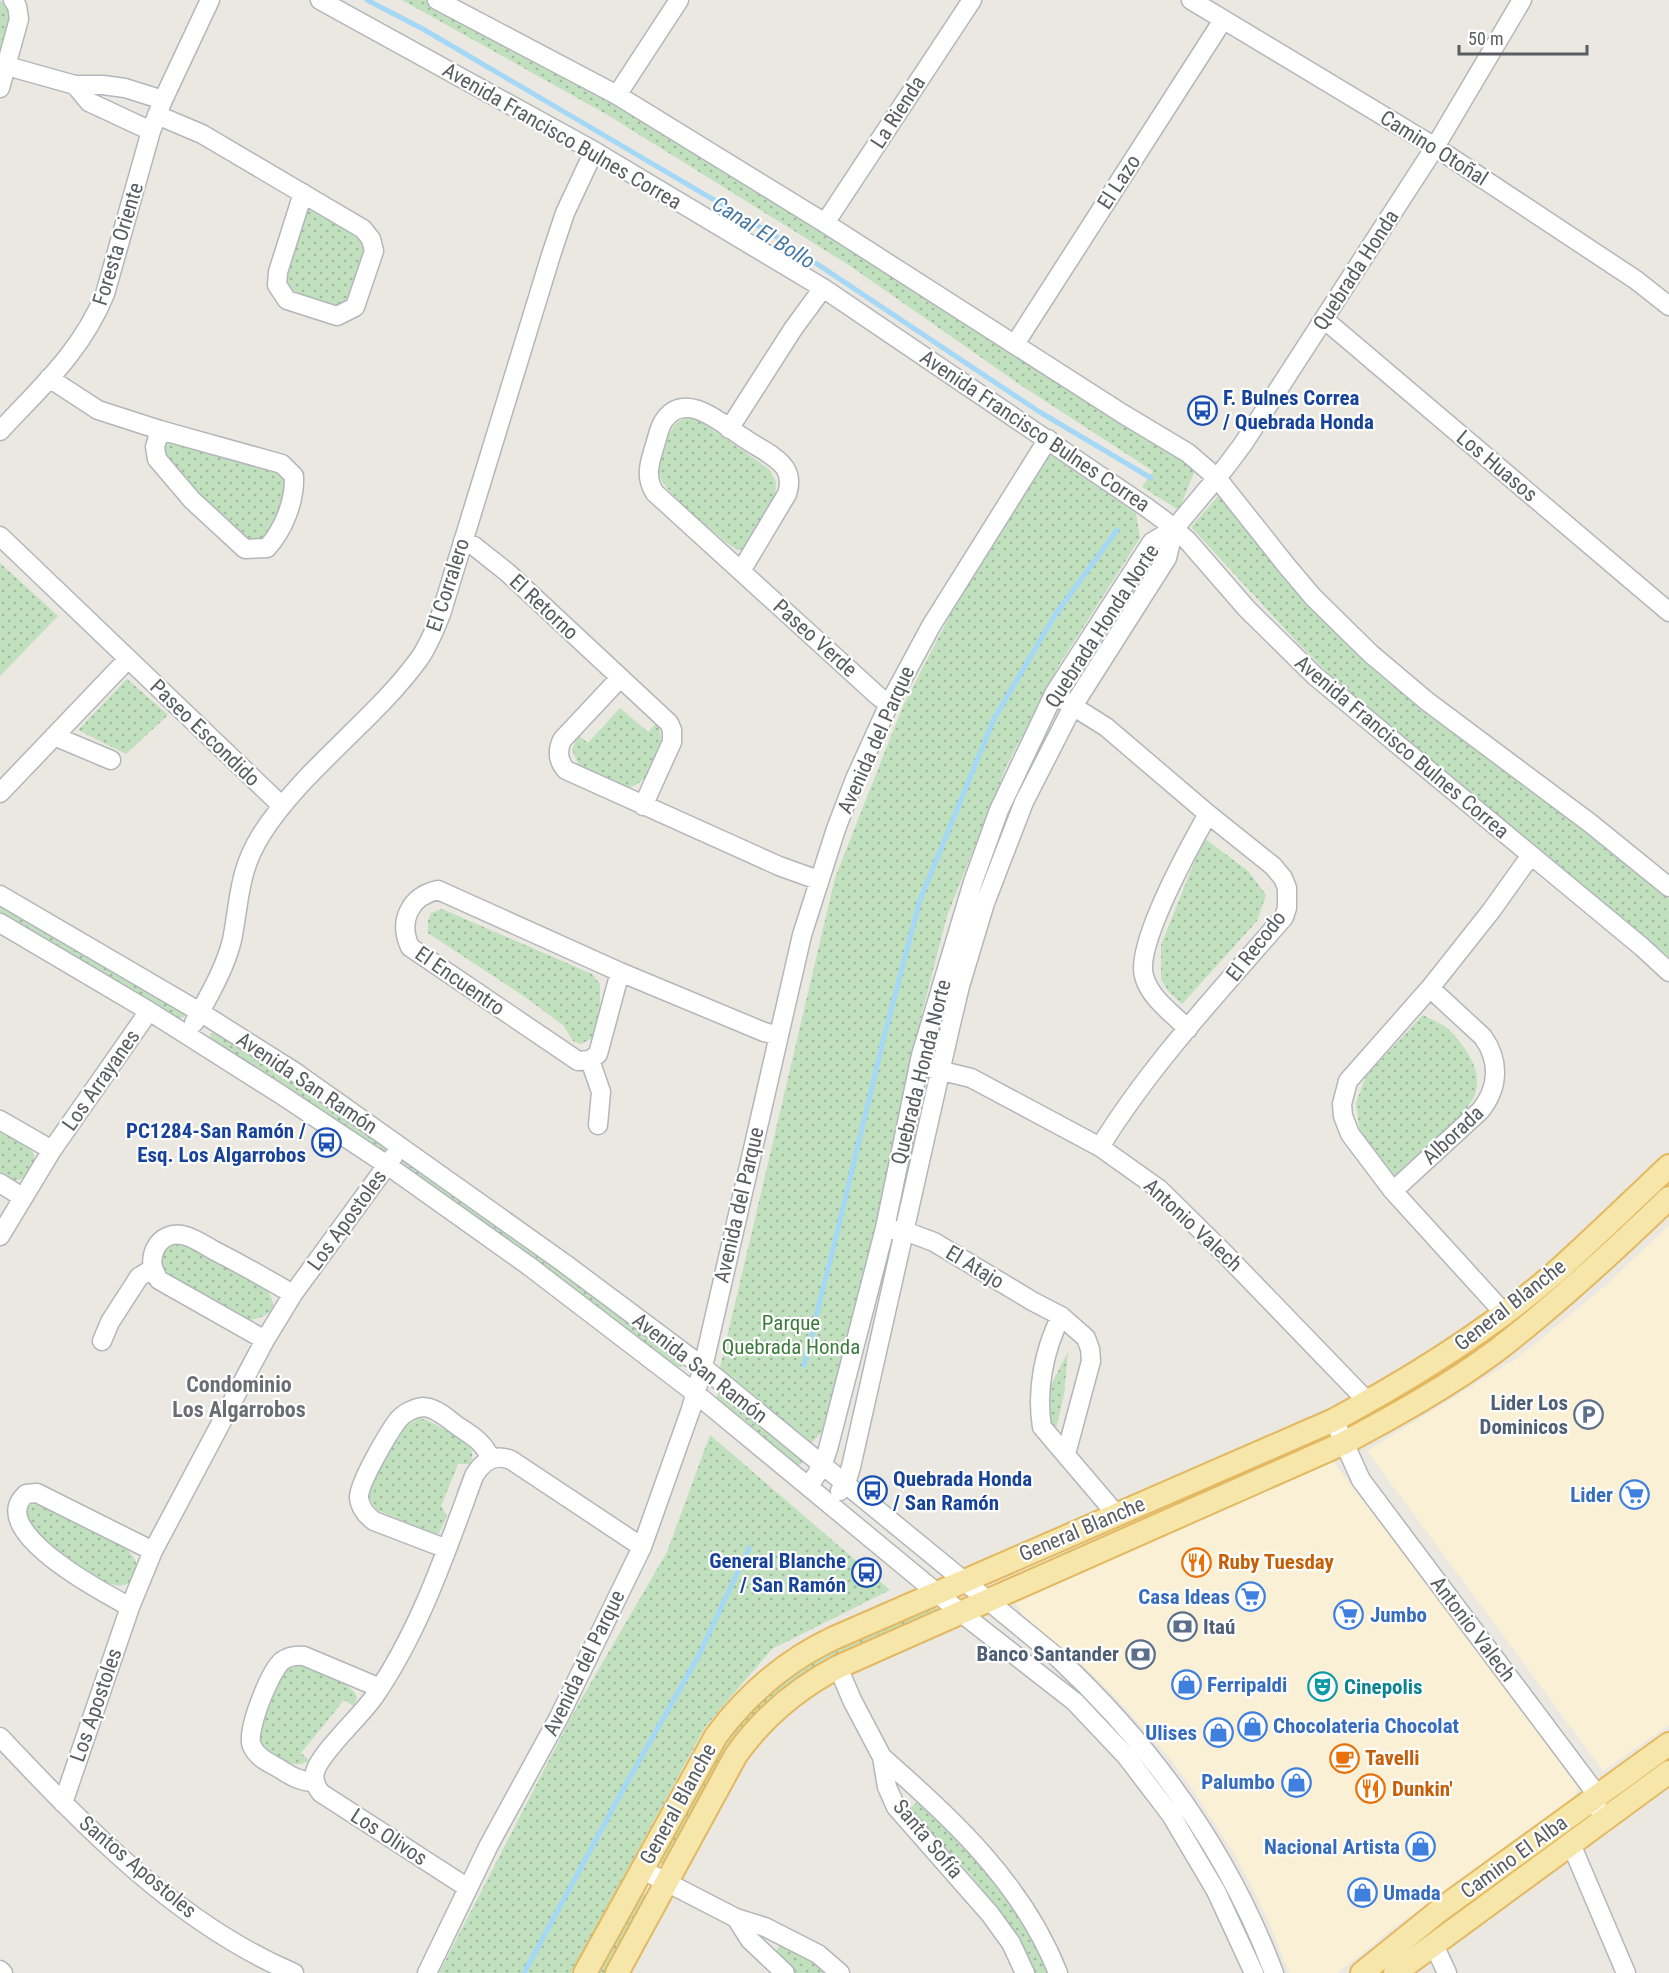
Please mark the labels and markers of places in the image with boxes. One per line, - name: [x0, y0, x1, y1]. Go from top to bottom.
- place label: F. Bulnes Correa / Quebrada Honda: [1222, 386, 1374, 434]
- bus stop icon: F. Bulnes Correa / Quebrada Honda: [1186, 394, 1218, 426]
- place label: PC1284-San Ramón / Esq. Los Algarrobos: [126, 1119, 306, 1167]
- bus stop icon: PC1284-San Ramón / Esq. Los Algarrobos: [311, 1127, 343, 1159]
- place label: Lider Los Dominicos: [1480, 1391, 1568, 1439]
- parking icon: Lider Los Dominicos: [1573, 1399, 1605, 1431]
- place label: Quebrada Honda / San Ramón: [892, 1467, 1032, 1515]
- bus stop icon: Quebrada Honda / San Ramón: [856, 1475, 888, 1507]
- supermarket icon: Lider: [1618, 1479, 1650, 1511]
- place label: Lider: [1570, 1483, 1613, 1507]
- restaurant icon: Ruby Tuesday: [1181, 1546, 1213, 1578]
- place label: General Blanche / San Ramón: [709, 1549, 846, 1597]
- place label: Ruby Tuesday: [1218, 1550, 1335, 1574]
- bus stop icon: General Blanche / San Ramón: [851, 1557, 883, 1589]
- supermarket icon: Casa Ideas: [1235, 1581, 1267, 1613]
- place label: Casa Ideas: [1138, 1585, 1230, 1609]
- supermarket icon: Jumbo: [1333, 1599, 1365, 1631]
- place label: Jumbo: [1370, 1603, 1427, 1627]
- bank icon: Itaú: [1166, 1611, 1198, 1643]
- place label: Itaú: [1203, 1615, 1235, 1639]
- bank icon: Banco Santander: [1124, 1638, 1156, 1670]
- place label: Banco Santander: [976, 1642, 1119, 1666]
- shop icon: Ferripaldi: [1170, 1669, 1202, 1701]
- theatre icon: Cinepolis: [1307, 1671, 1339, 1703]
- place label: Ferripaldi: [1207, 1673, 1287, 1697]
- place label: Cinepolis: [1344, 1675, 1423, 1699]
- shop icon: Chocolateria Chocolat: [1236, 1710, 1268, 1742]
- place label: Chocolateria Chocolat: [1273, 1714, 1459, 1738]
- shop icon: Ulises: [1202, 1717, 1234, 1749]
- place label: Ulises: [1145, 1721, 1197, 1745]
- cafe icon: Tavelli: [1328, 1742, 1360, 1774]
- place label: Tavelli: [1365, 1746, 1420, 1770]
- shop icon: Palumbo: [1280, 1766, 1312, 1798]
- place label: Palumbo: [1201, 1770, 1275, 1794]
- restaurant icon: Dunkin': [1355, 1773, 1387, 1805]
- place label: Dunkin': [1392, 1777, 1453, 1801]
- shop icon: Nacional Artista: [1405, 1831, 1437, 1863]
- place label: Nacional Artista: [1264, 1835, 1400, 1859]
- shop icon: Umada: [1346, 1877, 1378, 1909]
- place label: Umada: [1383, 1881, 1441, 1905]

